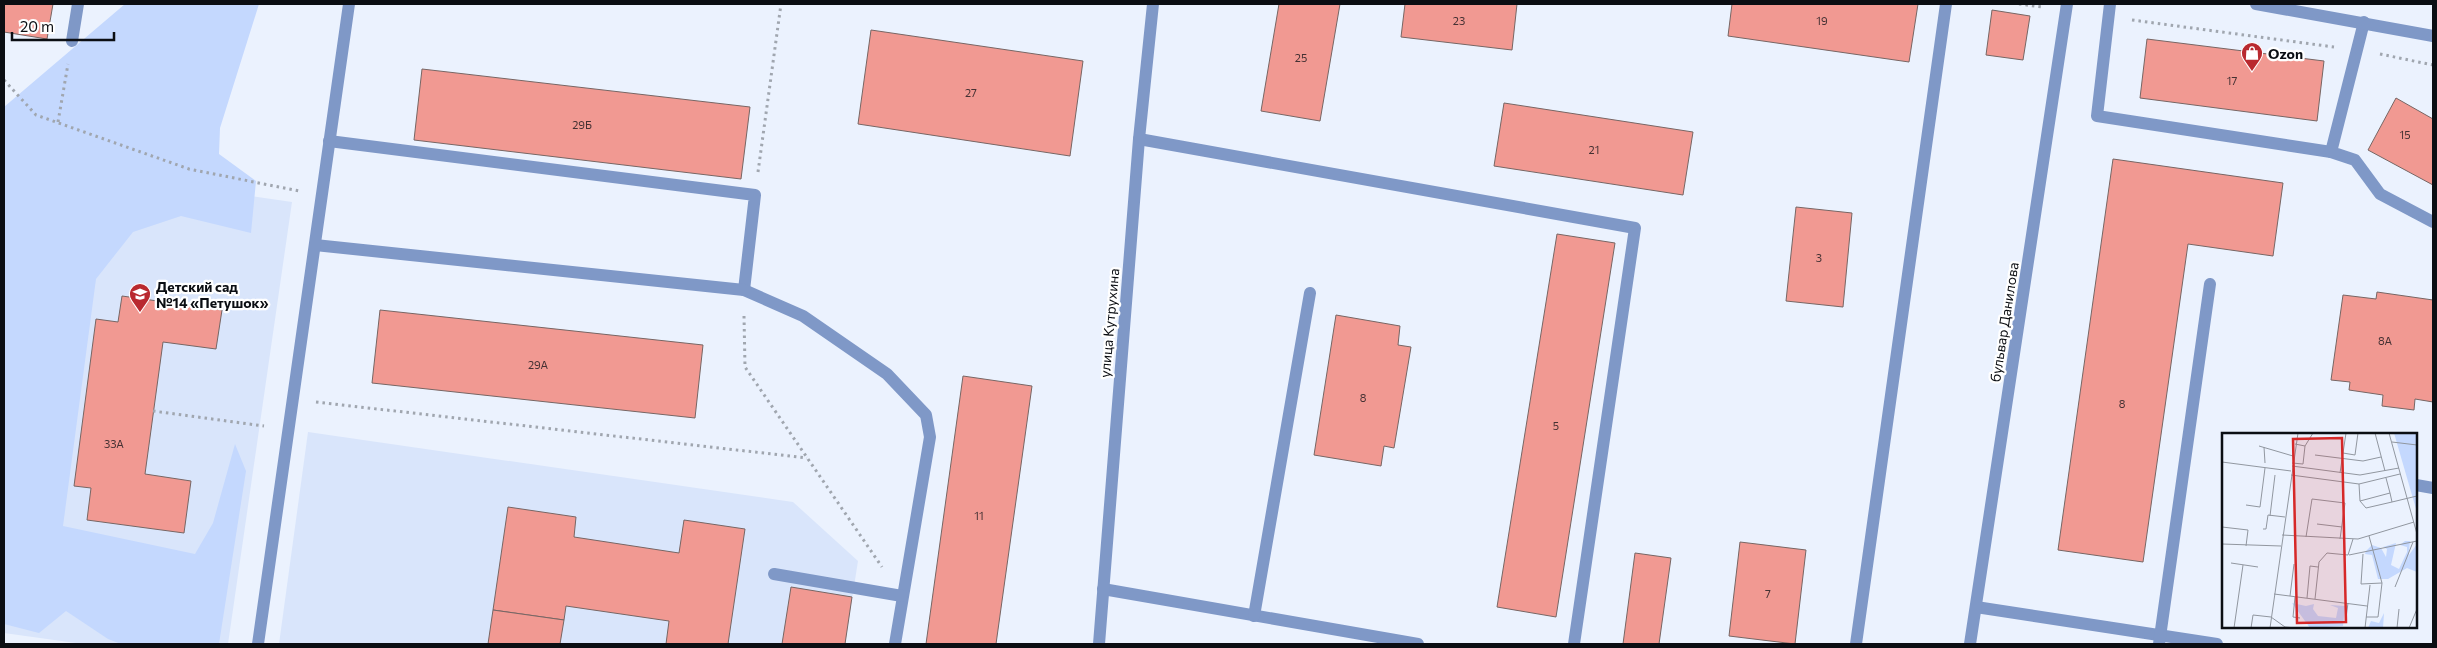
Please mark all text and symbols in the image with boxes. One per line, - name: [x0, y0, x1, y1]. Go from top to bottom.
- scale bar: [12, 10, 115, 42]
- house number: 23: [1453, 14, 1465, 27]
- house number: 19: [1816, 14, 1828, 27]
- text: 20 m: [20, 17, 54, 35]
- shop icon: Ozon: [2240, 41, 2264, 72]
- place label: Ozon: [2268, 45, 2303, 62]
- house number: 25: [1295, 51, 1307, 64]
- house number: 17: [2227, 74, 2237, 87]
- house number: 27: [965, 86, 977, 99]
- house number: 29Б: [572, 118, 592, 131]
- house number: 15: [2399, 128, 2411, 141]
- house number: 21: [1589, 143, 1599, 156]
- house number: 3: [1816, 251, 1822, 264]
- street label: бульвар Данилова: [1986, 261, 2022, 383]
- street label: улица Кутрухина: [1096, 268, 1122, 378]
- place label: Детский сад №14 «Петушок»: [156, 278, 269, 311]
- school or university icon: Детский сад №14 «Петушок»: [128, 282, 152, 313]
- house number: 8А: [2378, 334, 2392, 347]
- house number: 29А: [528, 358, 548, 371]
- house number: 8: [1360, 391, 1367, 404]
- house number: 8: [2119, 397, 2126, 410]
- house number: 5: [1553, 419, 1559, 432]
- inset map: [2222, 433, 2417, 628]
- house number: 33А: [104, 437, 124, 450]
- house number: 11: [974, 509, 984, 522]
- house number: 7: [1765, 587, 1771, 600]

